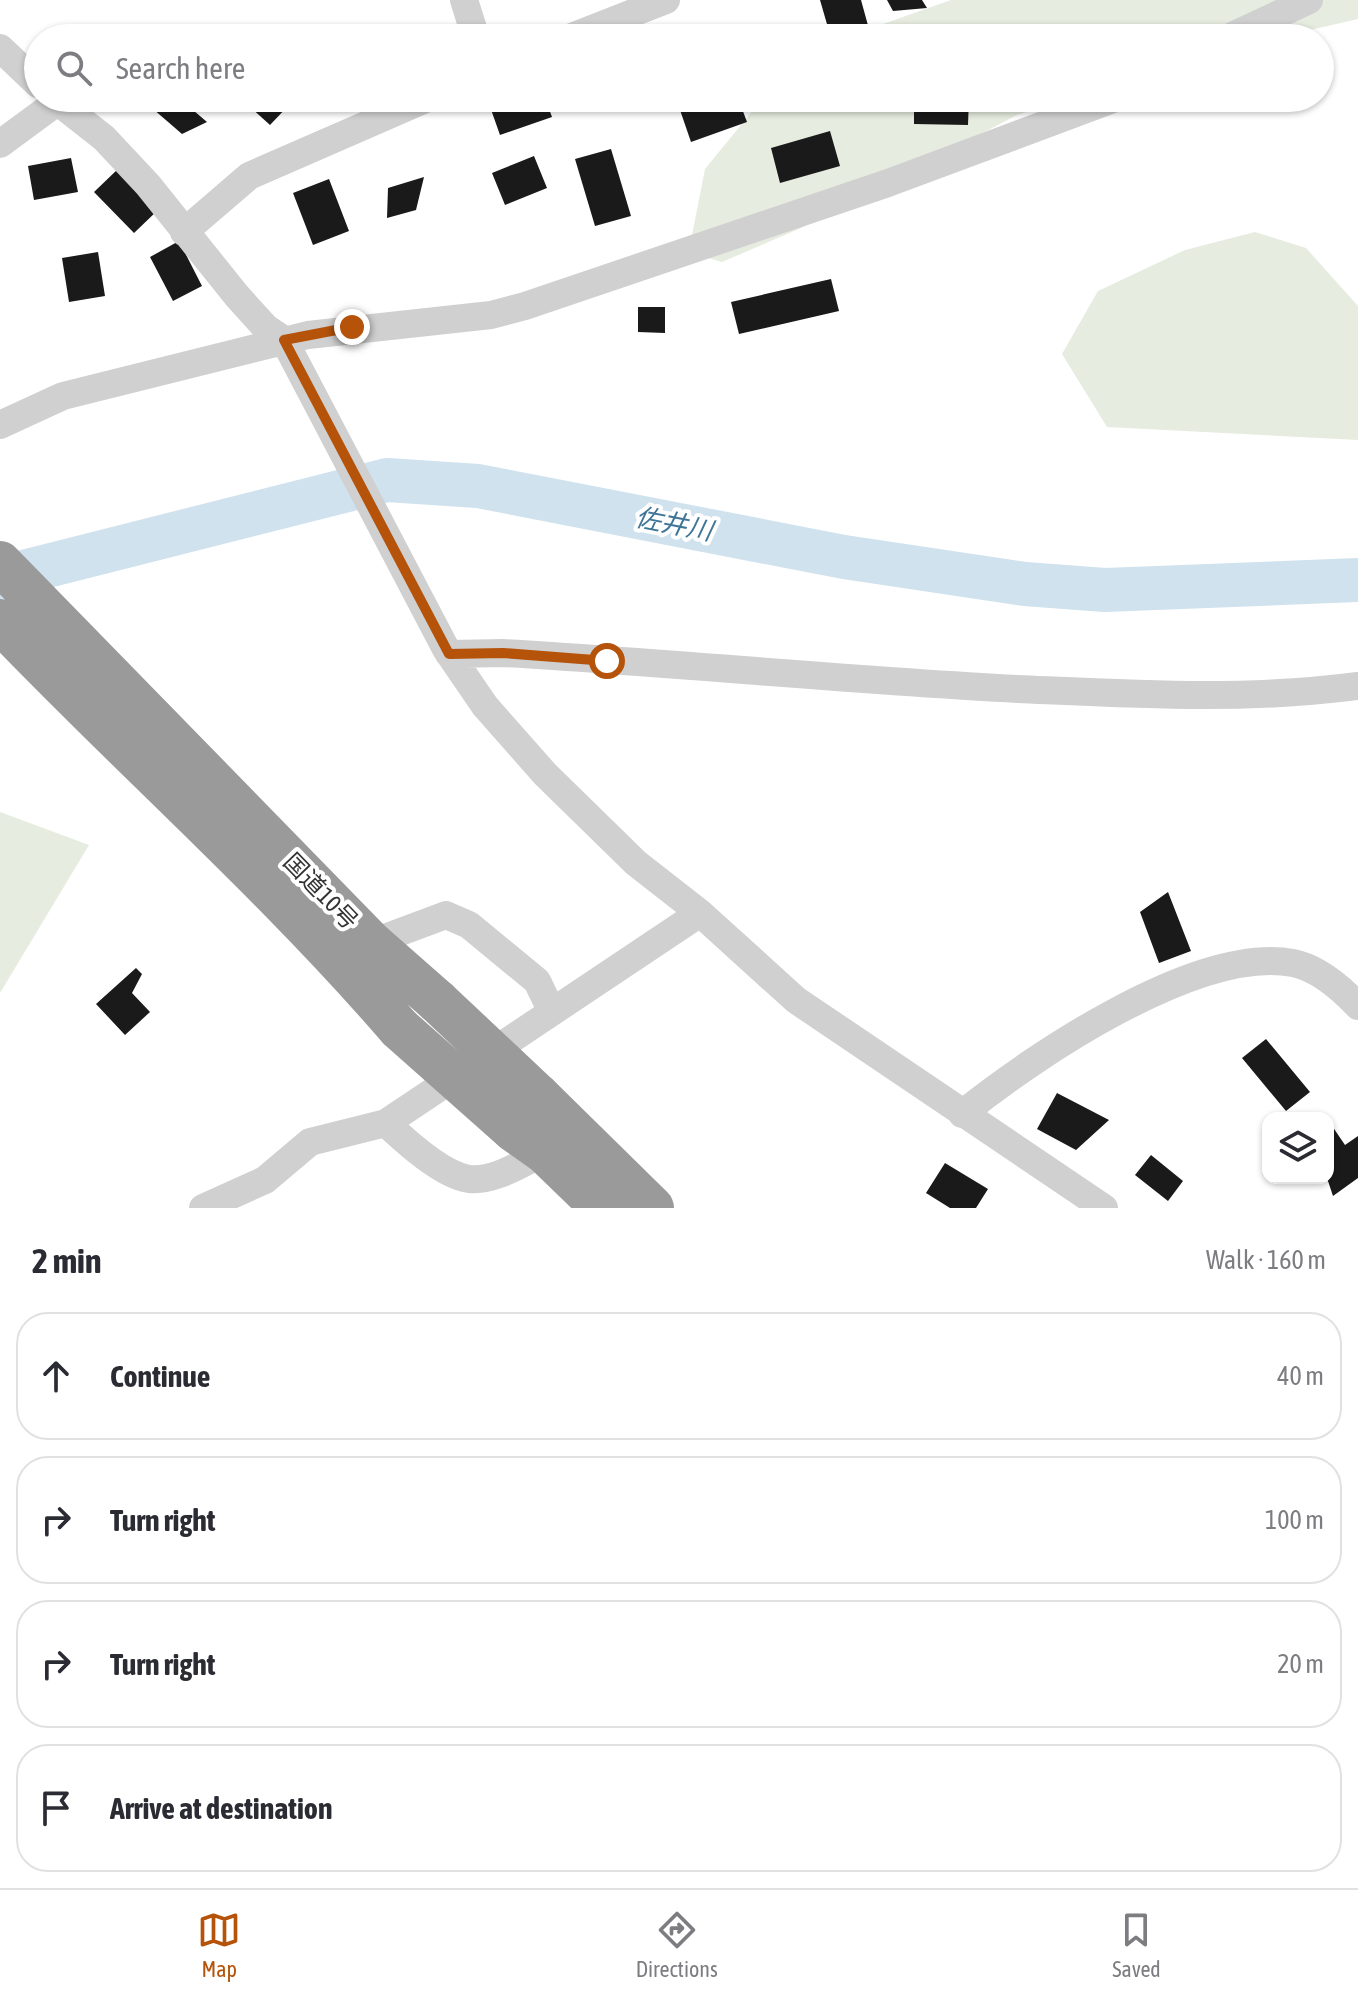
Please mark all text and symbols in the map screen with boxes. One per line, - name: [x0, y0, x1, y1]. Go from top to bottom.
- search box: [24, 24, 1334, 112]
- icon: search: [52, 46, 96, 90]
- text: Search here: [116, 51, 245, 85]
- route end: [334, 309, 370, 345]
- water label: 佐井川: [633, 502, 718, 547]
- route start: [589, 643, 625, 679]
- street label: 国道10号: [278, 848, 364, 934]
- map controls: [1262, 1112, 1334, 1184]
- button: layers: [1262, 1112, 1334, 1184]
- text: 2 min: [32, 1241, 101, 1280]
- text: Walk · 160 m: [1206, 1245, 1326, 1275]
- icon: ahead: [34, 1354, 78, 1398]
- text: Continue: [110, 1359, 210, 1393]
- text: 40 m: [1277, 1361, 1324, 1391]
- icon: right: [34, 1498, 78, 1542]
- text: Turn right: [110, 1503, 216, 1537]
- text: 100 m: [1265, 1505, 1324, 1535]
- icon: right: [34, 1642, 78, 1686]
- text: Turn right: [110, 1647, 216, 1681]
- text: 20 m: [1277, 1649, 1324, 1679]
- icon: arrive: [34, 1786, 78, 1830]
- text: Arrive at destination: [110, 1791, 332, 1825]
- tab: Map: [197, 1908, 241, 1982]
- tab: Directions: [636, 1908, 718, 1982]
- tab: Saved: [1112, 1908, 1161, 1982]

